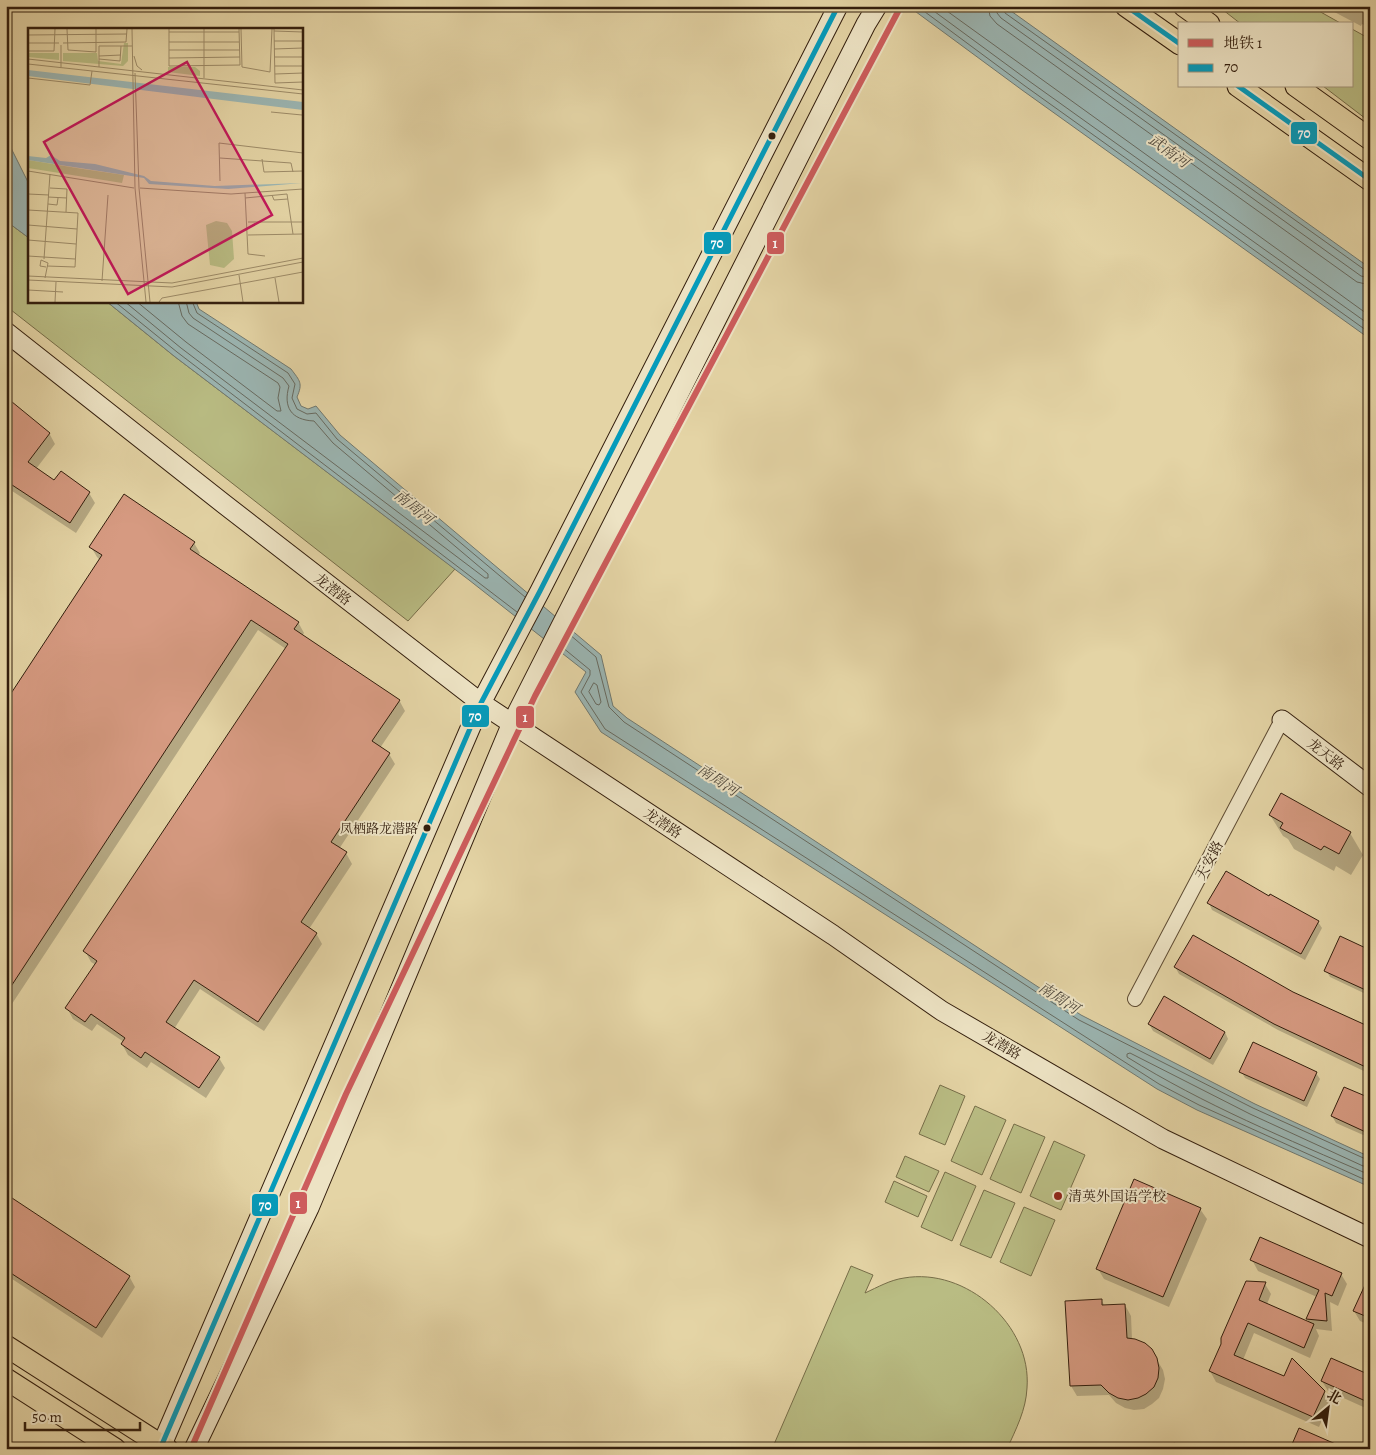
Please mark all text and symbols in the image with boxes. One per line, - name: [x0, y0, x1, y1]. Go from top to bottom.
- legend: [1178, 22, 1354, 88]
- inset map: [28, 28, 302, 302]
- text: 地铁 1: [1224, 33, 1262, 53]
- text: 70: [1224, 57, 1238, 77]
- line badge: 70: [1290, 121, 1318, 145]
- text: 70: [1297, 124, 1311, 143]
- water label: 武南河: [1145, 130, 1196, 174]
- unlabelled marker: [767, 131, 777, 141]
- line badge: 70: [703, 231, 732, 255]
- line badge: 1: [766, 231, 785, 255]
- text: 70: [710, 234, 724, 253]
- text: 1: [772, 234, 778, 253]
- water label: 南周河: [390, 485, 440, 531]
- street label: 龙潜路: [310, 569, 355, 610]
- line badge: 70: [461, 704, 490, 728]
- line badge: 1: [515, 705, 535, 729]
- text: 70: [468, 707, 482, 726]
- text: 1: [522, 708, 528, 727]
- street label: 龙天路: [1303, 734, 1348, 775]
- water label: 南周河: [694, 759, 745, 802]
- street label: 龙潜路: [640, 804, 685, 843]
- place label: 凤栖路龙潜路: [340, 820, 418, 837]
- marker: 凤栖路龙潜路: [422, 823, 432, 833]
- street label: 天安路: [1191, 837, 1228, 883]
- water label: 南周河: [1035, 977, 1086, 1020]
- street label: 龙潜路: [979, 1027, 1025, 1064]
- place label: 清英外国语学校: [1068, 1187, 1166, 1206]
- marker: 清英外国语学校: [1052, 1190, 1064, 1202]
- line badge: 1: [289, 1191, 308, 1215]
- line badge: 70: [251, 1193, 279, 1217]
- text: 1: [295, 1194, 301, 1213]
- text: 70: [258, 1196, 272, 1215]
- north arrow: [1304, 1382, 1354, 1432]
- text: 北: [1323, 1385, 1345, 1409]
- scale bar: [25, 1400, 140, 1432]
- text: 50 m: [32, 1407, 62, 1427]

